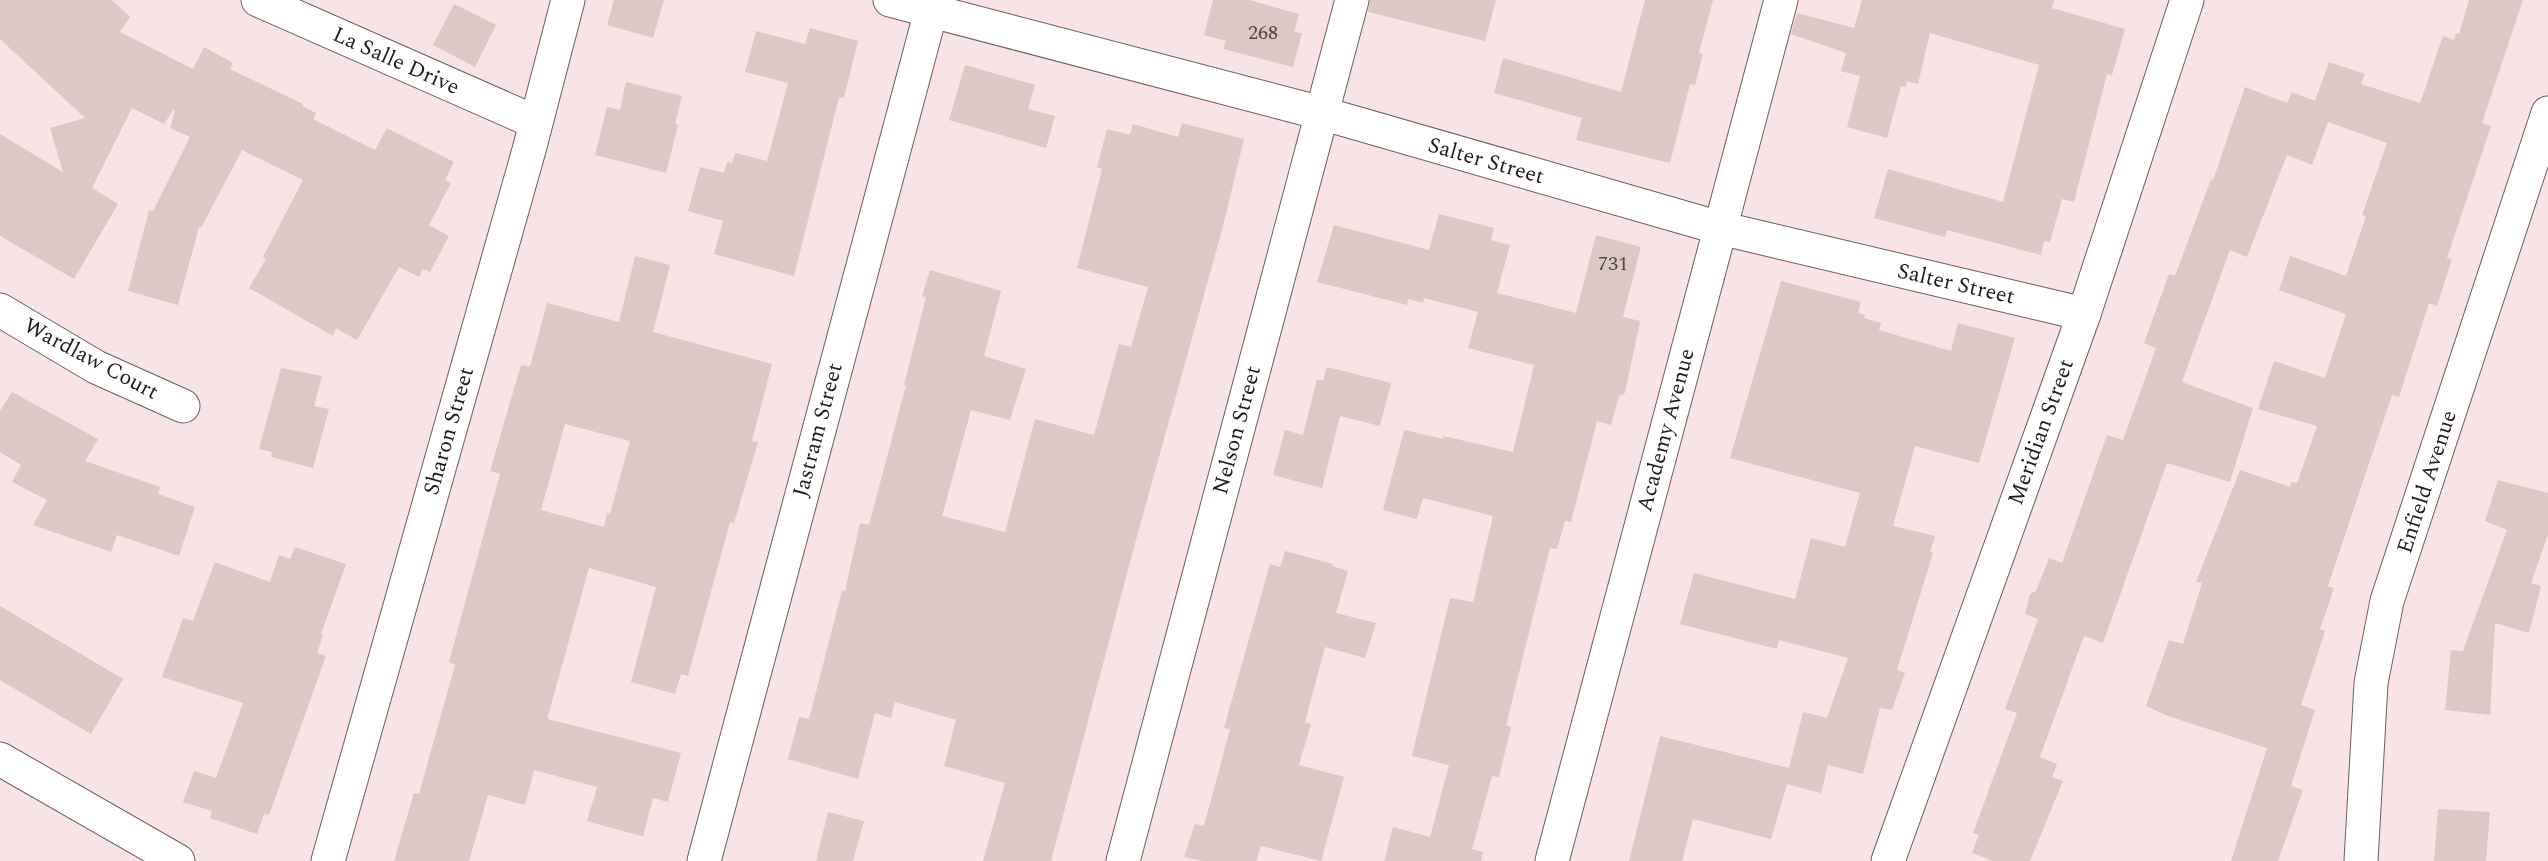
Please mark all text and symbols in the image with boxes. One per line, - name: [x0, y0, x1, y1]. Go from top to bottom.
- street label: La Salle Drive: [327, 18, 465, 104]
- house number: 268: [1248, 18, 1278, 48]
- street label: Salter Street: [1424, 129, 1548, 193]
- house number: 731: [1598, 249, 1628, 279]
- street label: Salter Street: [1894, 254, 2018, 314]
- street label: Wardlaw Court: [17, 309, 165, 409]
- street label: Academy Avenue: [1628, 345, 1704, 515]
- street label: Meridian Street: [1999, 354, 2083, 510]
- street label: Jastram Street: [784, 359, 852, 501]
- street label: Nelson Street: [1204, 362, 1270, 498]
- street label: Sharon Street: [415, 363, 483, 499]
- street label: Enfield Avenue: [2388, 406, 2466, 558]

